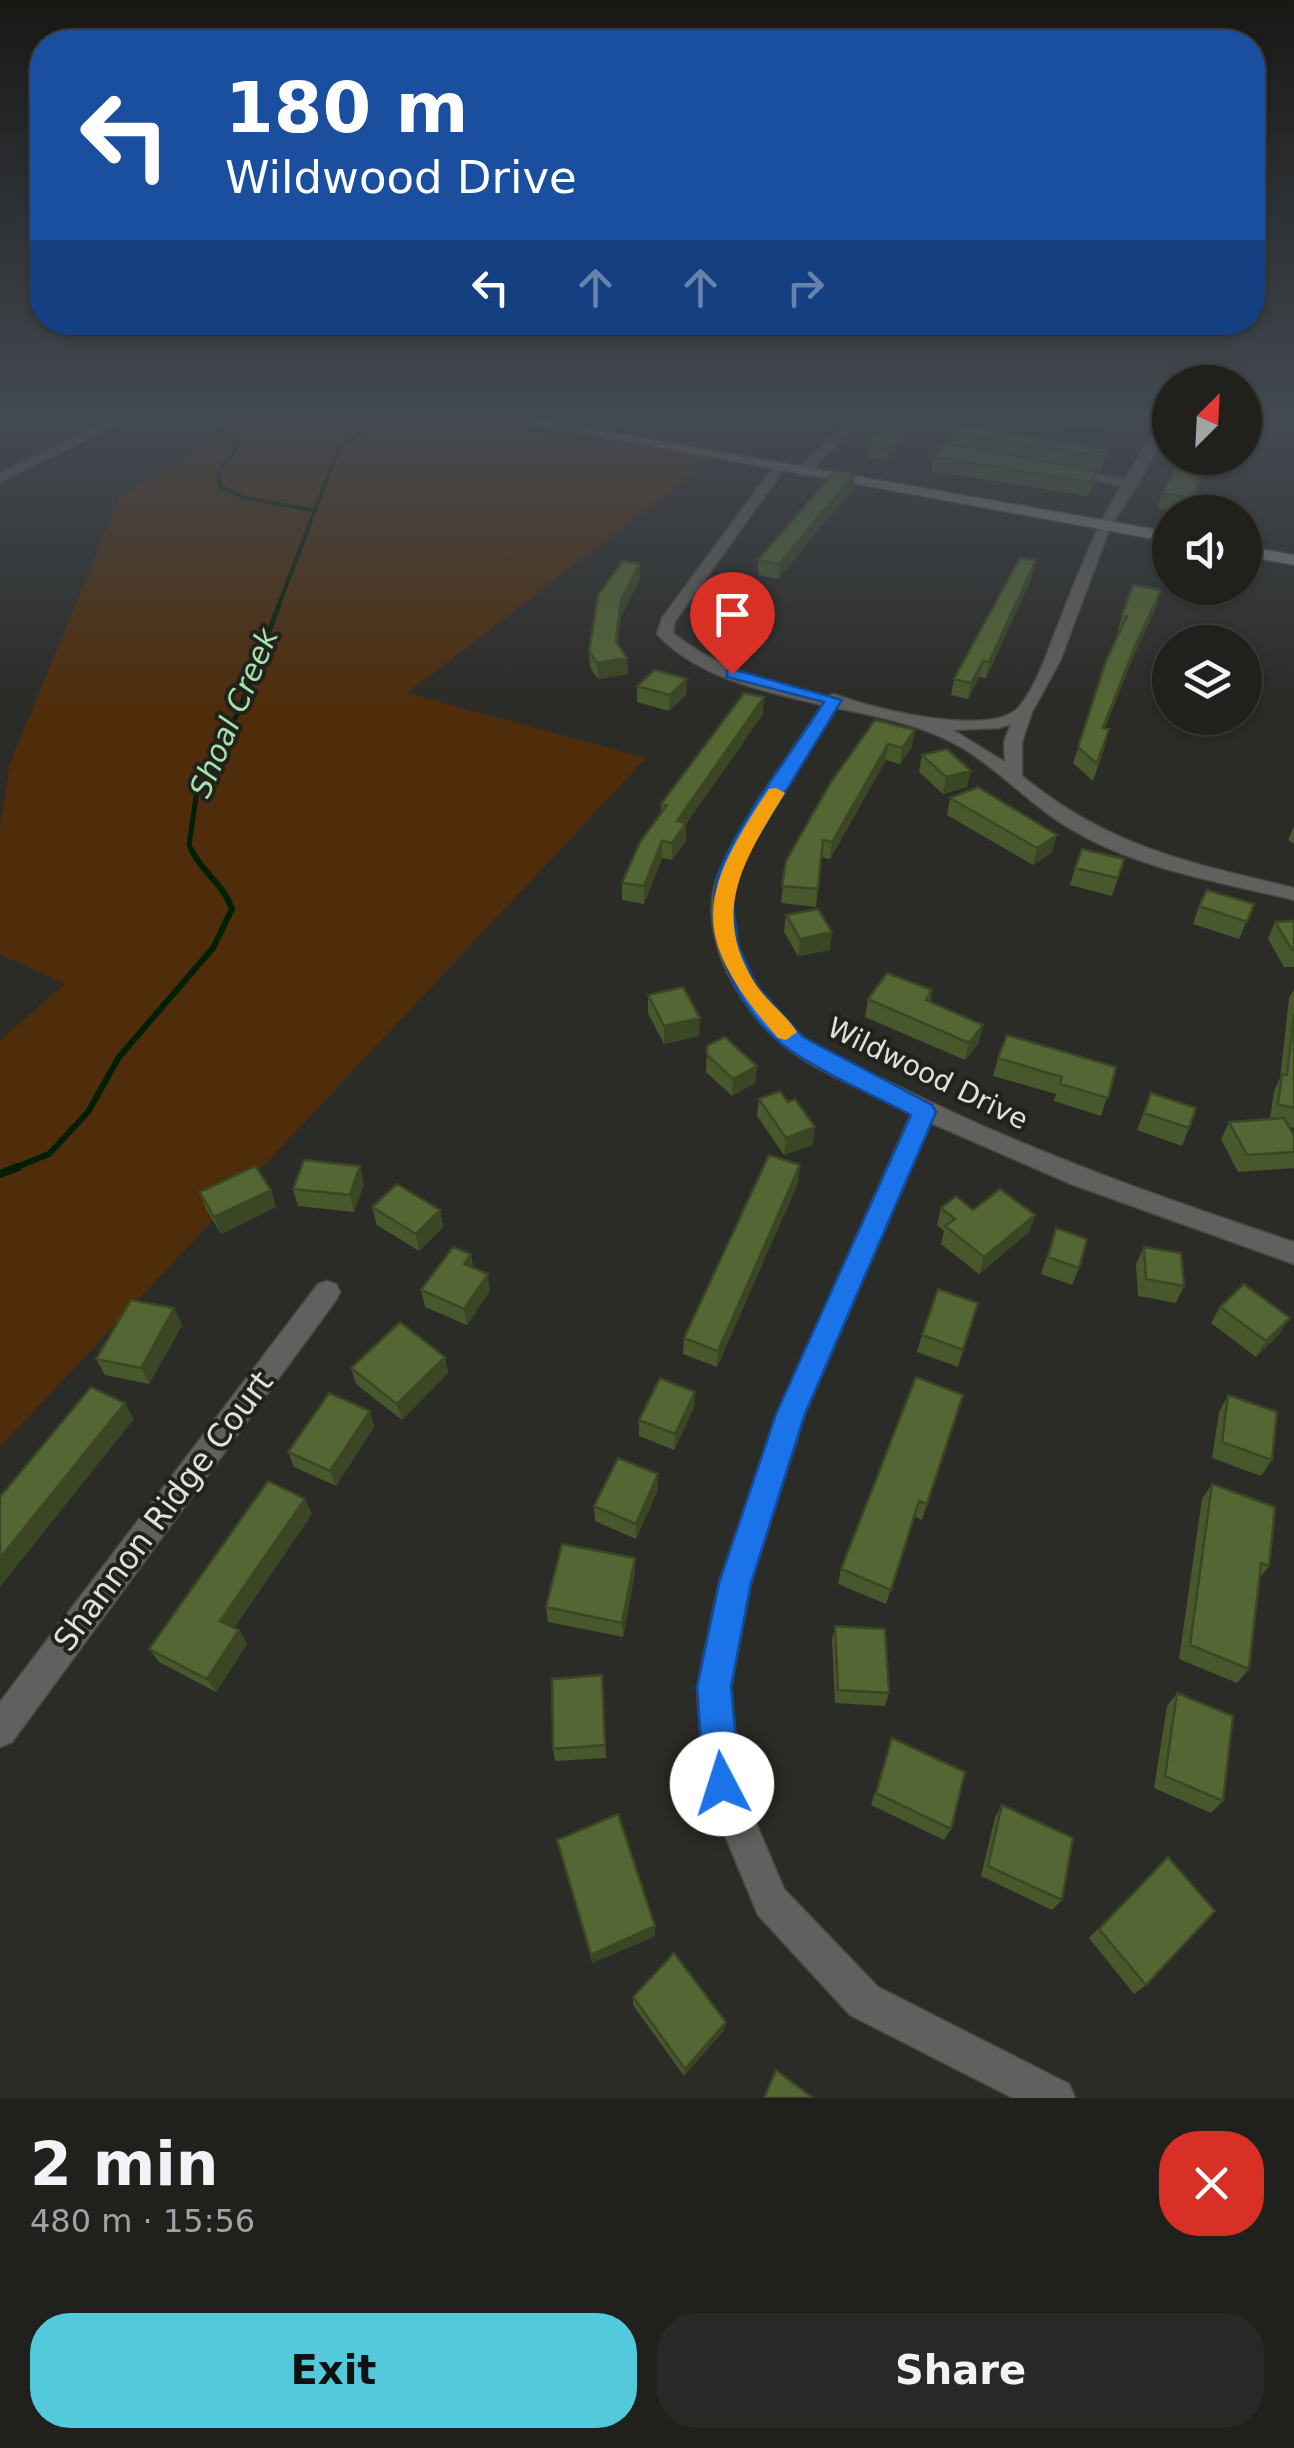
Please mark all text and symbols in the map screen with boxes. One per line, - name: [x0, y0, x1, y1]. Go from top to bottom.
- text: 180 m: [225, 67, 468, 149]
- icon: left: [60, 70, 190, 200]
- text: Wildwood Drive: [225, 151, 577, 204]
- icon: left: [463, 260, 518, 315]
- icon: ahead: [568, 260, 623, 315]
- icon: ahead: [673, 260, 728, 315]
- icon: right: [778, 260, 833, 315]
- north arrow: [1152, 365, 1262, 475]
- map controls: [1152, 365, 1262, 735]
- button: sound: [1152, 495, 1262, 605]
- pin: [690, 572, 775, 675]
- icon: arrive: [705, 587, 760, 642]
- water label: Shoal Creek: [182, 622, 285, 803]
- button: layers: [1152, 625, 1262, 735]
- street label: Wildwood Drive: [822, 1011, 1033, 1136]
- street label: Shannon Ridge Court: [45, 1364, 281, 1658]
- position arrow: [670, 1732, 774, 1836]
- text: 2 min: [30, 2129, 218, 2199]
- button: close: [1159, 2131, 1264, 2236]
- text: 480 m · 15:56: [30, 2202, 255, 2240]
- button: Exit: [30, 2313, 637, 2428]
- button: Share: [657, 2313, 1264, 2428]

